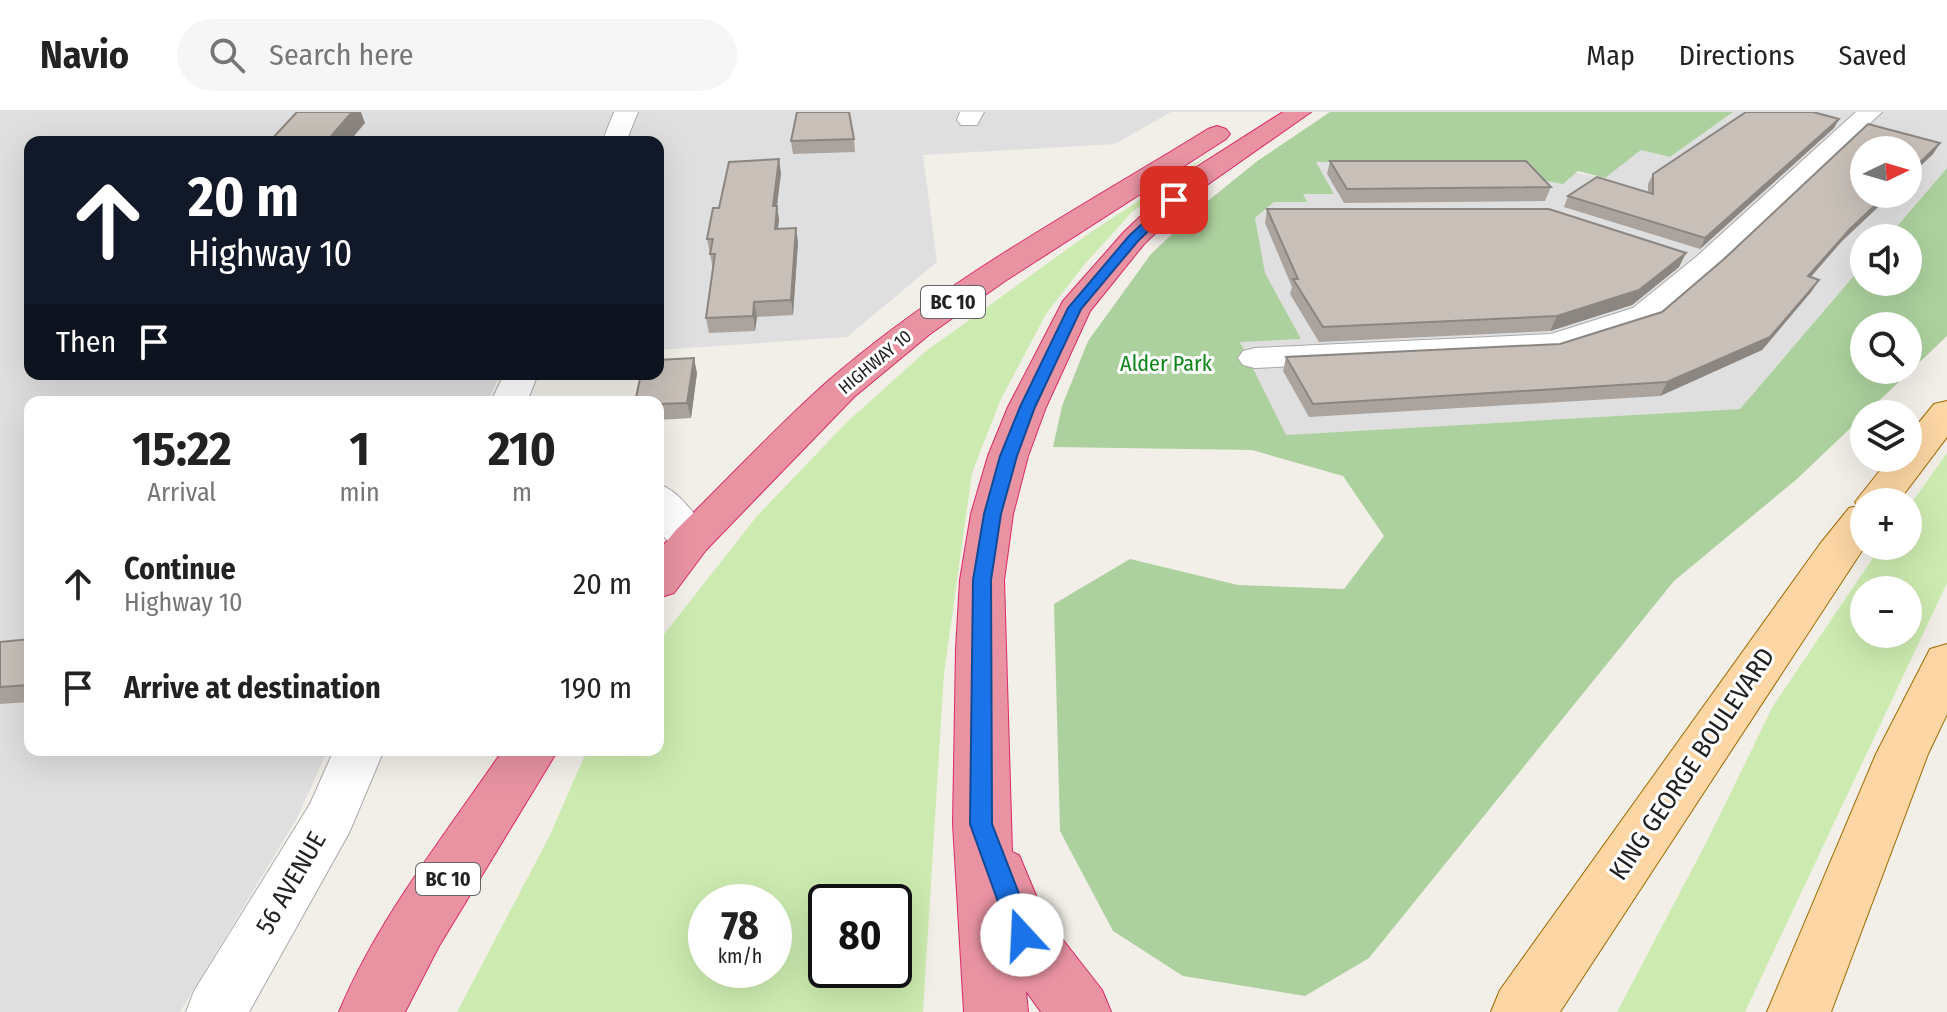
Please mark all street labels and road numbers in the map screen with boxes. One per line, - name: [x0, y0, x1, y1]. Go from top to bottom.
- road number: BC 10: [921, 286, 985, 318]
- street label: HIGHWAY 10: [834, 325, 916, 399]
- street label: KING GEORGE BOULEVARD: [1603, 642, 1781, 886]
- street label: 56 AVENUE: [249, 826, 333, 940]
- road number: BC 10: [416, 863, 480, 895]

